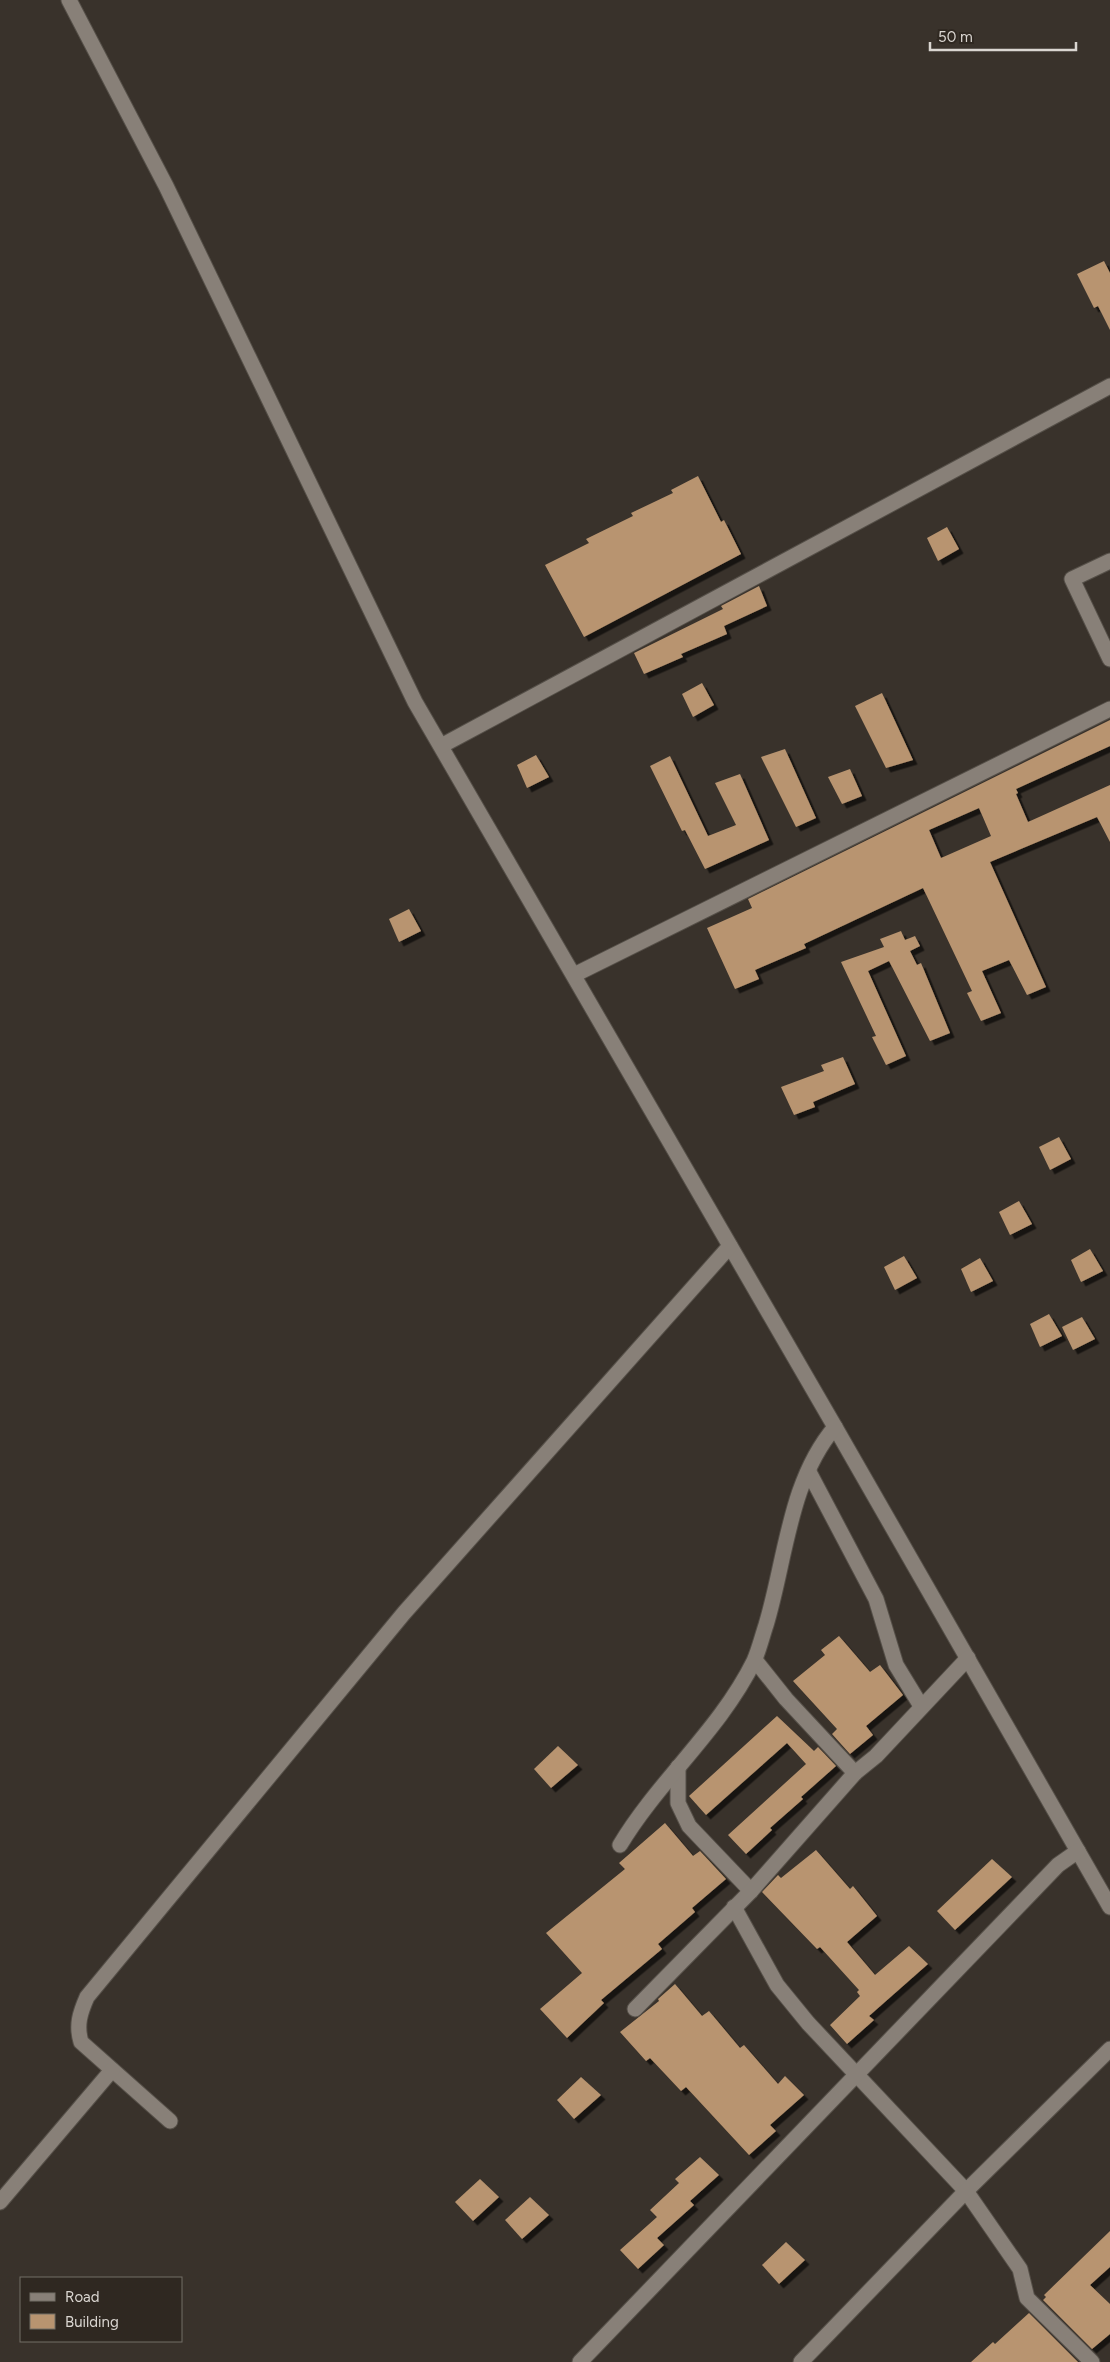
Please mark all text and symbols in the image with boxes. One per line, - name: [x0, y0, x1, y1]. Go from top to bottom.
- scale bar: [930, 20, 1076, 52]
- text: 50 m: [938, 28, 973, 46]
- legend: [20, 2277, 182, 2342]
- text: Road: [65, 2288, 100, 2306]
- text: Building: [65, 2313, 119, 2331]

